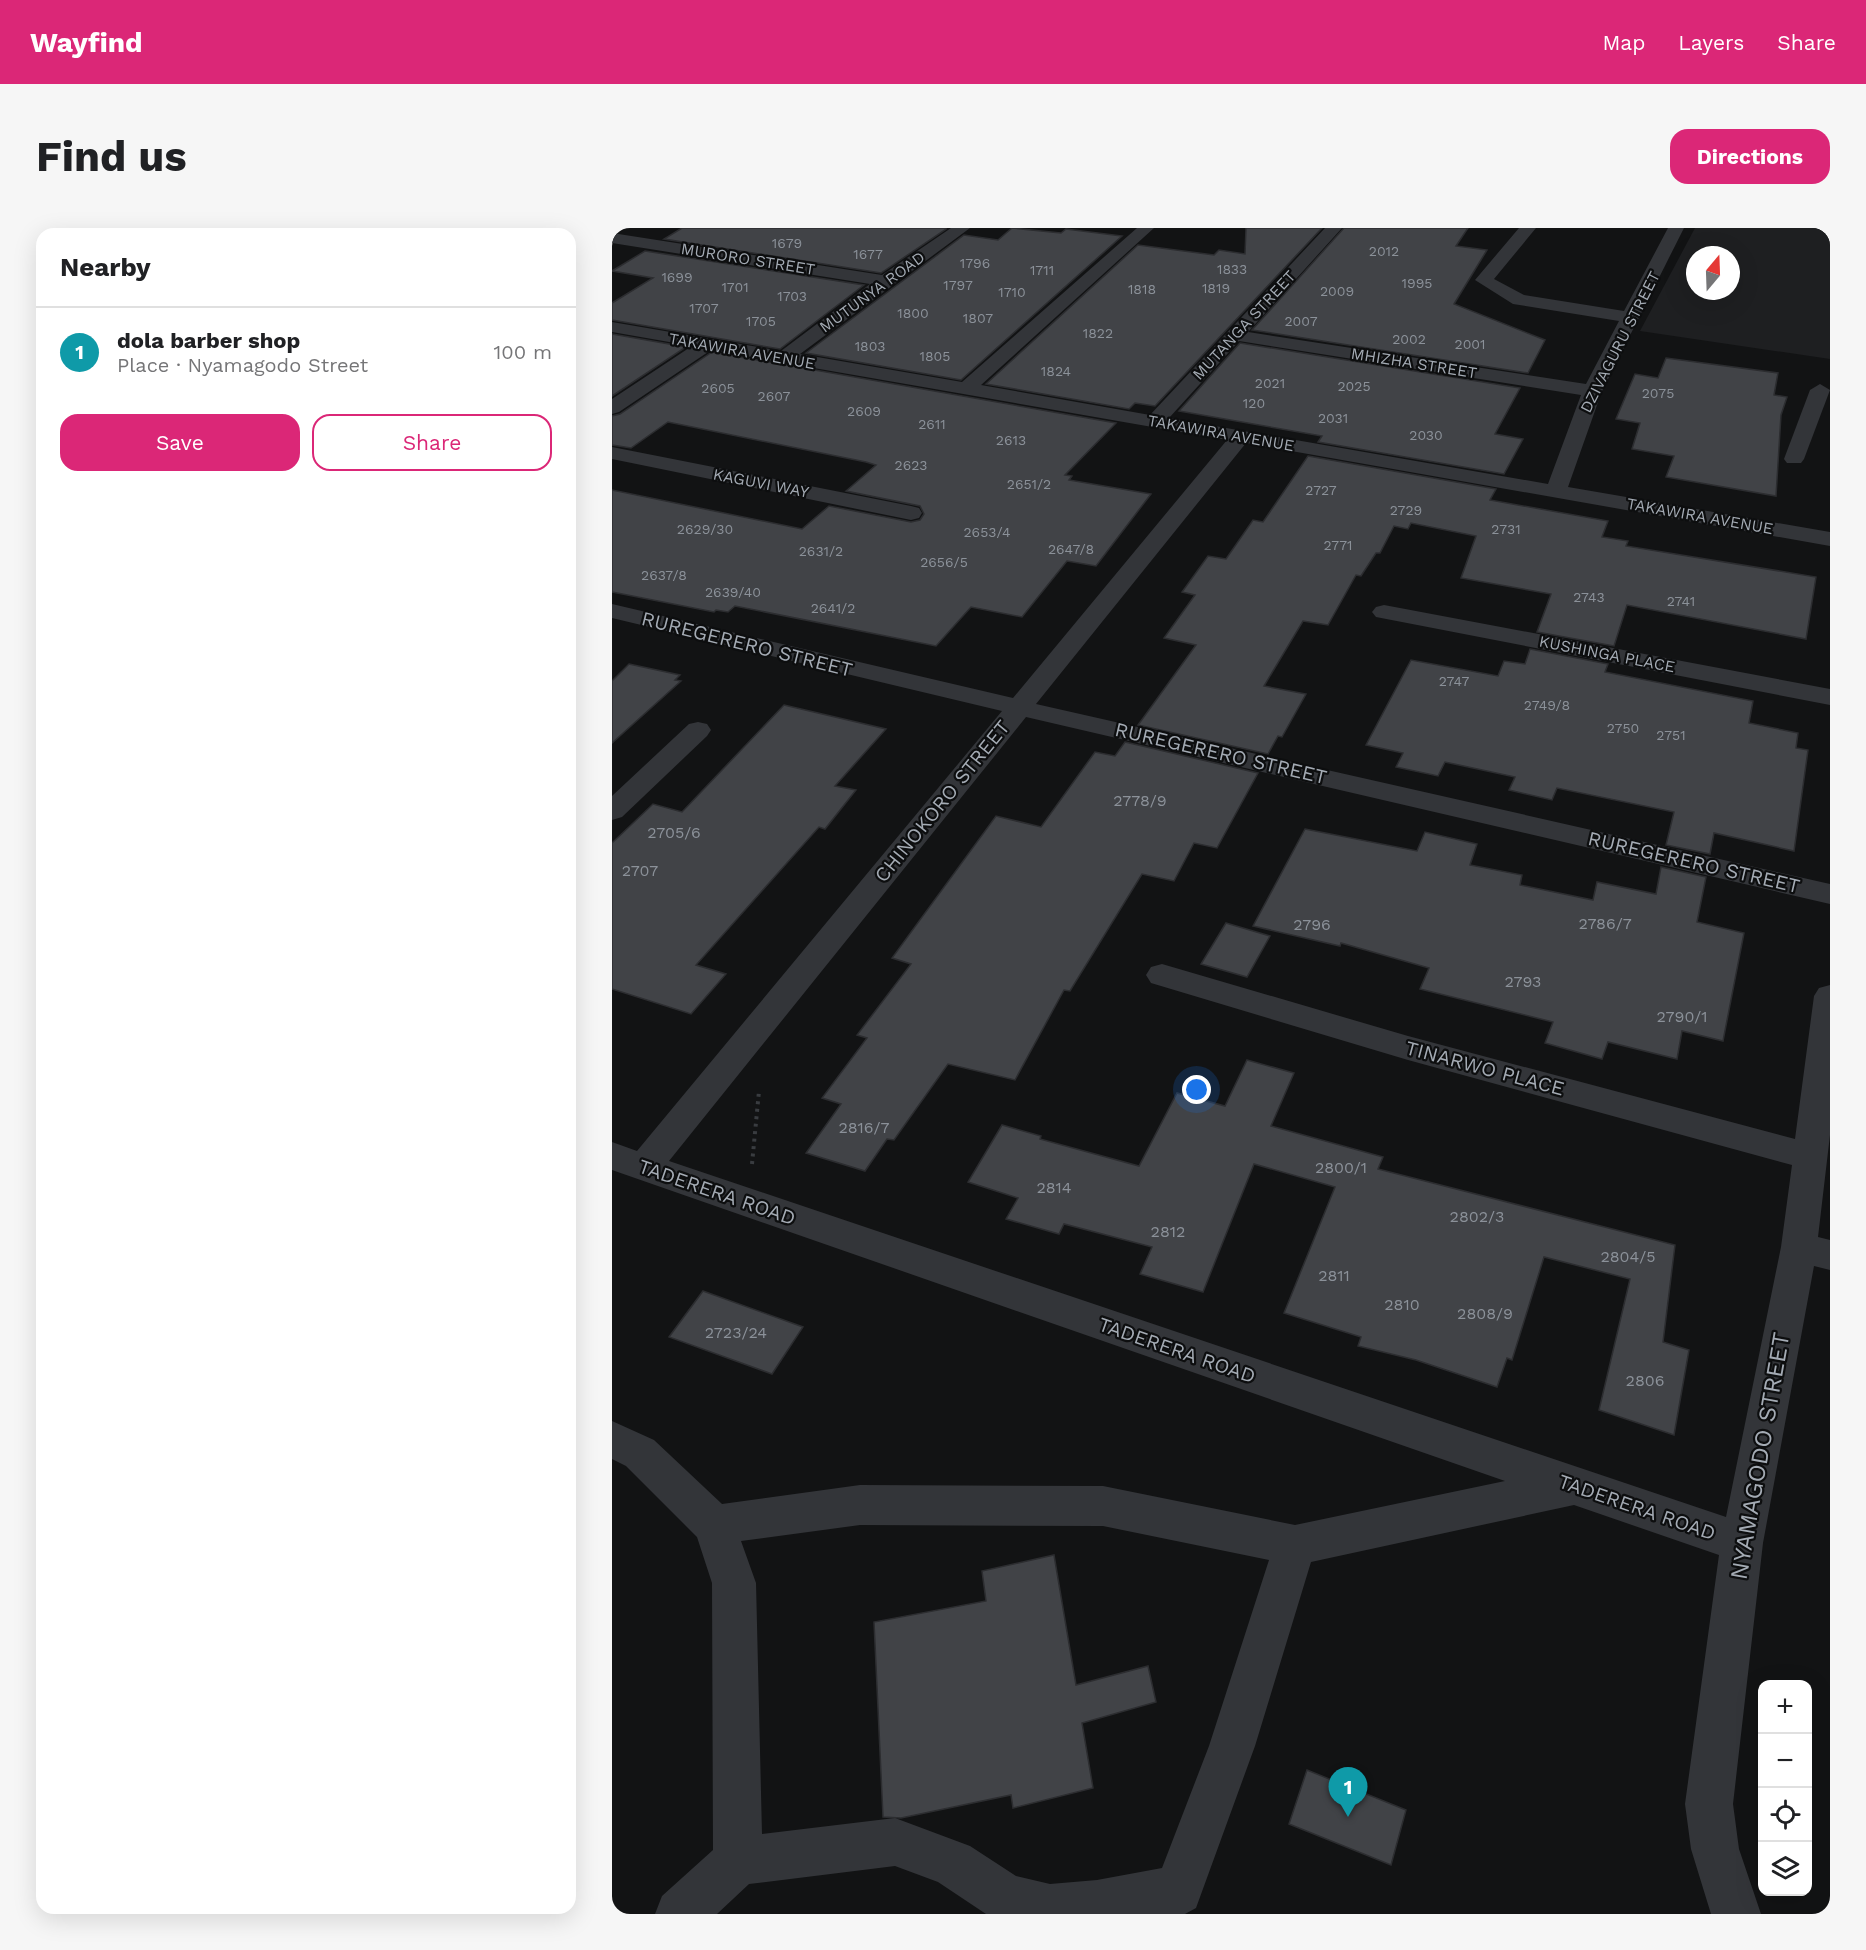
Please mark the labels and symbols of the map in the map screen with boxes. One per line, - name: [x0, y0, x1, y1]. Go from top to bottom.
- house number: 1679: [772, 235, 802, 251]
- street label: MURORO STREET: [680, 239, 817, 279]
- house number: 2012: [1369, 243, 1399, 259]
- house number: 1677: [853, 246, 883, 262]
- north arrow: [1686, 246, 1740, 300]
- street label: MUTUNYA ROAD: [816, 247, 928, 337]
- house number: 1796: [960, 255, 990, 271]
- house number: 1833: [1217, 261, 1247, 277]
- house number: 1711: [1030, 262, 1054, 278]
- street label: MUTANGA STREET: [1188, 266, 1300, 384]
- street label: DZIVAGURU STREET: [1576, 268, 1664, 416]
- house number: 1699: [661, 269, 693, 285]
- house number: 1995: [1402, 275, 1432, 291]
- house number: 1797: [943, 277, 973, 293]
- house number: 1701: [721, 279, 749, 295]
- house number: 1819: [1202, 280, 1230, 296]
- house number: 1818: [1128, 281, 1156, 297]
- house number: 2009: [1320, 283, 1354, 299]
- house number: 1710: [998, 284, 1026, 300]
- house number: 1703: [777, 288, 807, 304]
- house number: 1707: [689, 300, 719, 316]
- house number: 1800: [897, 305, 929, 321]
- house number: 1807: [963, 310, 993, 326]
- house number: 1705: [746, 313, 776, 329]
- house number: 2007: [1284, 313, 1318, 329]
- house number: 1822: [1083, 325, 1113, 341]
- street label: TAKAWIRA AVENUE: [667, 329, 817, 373]
- house number: 2002: [1392, 331, 1426, 347]
- house number: 2001: [1454, 336, 1486, 352]
- house number: 1803: [855, 338, 885, 354]
- street label: MHIZHA STREET: [1350, 344, 1479, 382]
- house number: 1805: [920, 348, 950, 364]
- house number: 1824: [1041, 363, 1071, 379]
- house number: 2021: [1255, 375, 1285, 391]
- house number: 2025: [1337, 378, 1371, 394]
- house number: 2605: [701, 380, 735, 396]
- house number: 2075: [1642, 385, 1674, 401]
- house number: 2607: [758, 388, 791, 404]
- house number: 120: [1243, 395, 1265, 411]
- house number: 2609: [847, 403, 881, 419]
- house number: 2031: [1318, 410, 1348, 426]
- street label: TAKAWIRA AVENUE: [1146, 411, 1296, 455]
- house number: 2611: [918, 416, 946, 432]
- house number: 2030: [1409, 427, 1443, 443]
- house number: 2613: [996, 432, 1026, 448]
- house number: 2623: [895, 457, 928, 473]
- street label: KAGUVI WAY: [711, 464, 811, 502]
- house number: 2651/2: [1007, 476, 1051, 492]
- house number: 2727: [1305, 482, 1337, 498]
- street label: TAKAWIRA AVENUE: [1625, 494, 1775, 538]
- house number: 2729: [1390, 502, 1422, 518]
- house number: 2629/30: [677, 521, 733, 537]
- house number: 2731: [1491, 521, 1521, 537]
- house number: 2653/4: [963, 524, 1011, 540]
- house number: 2771: [1323, 537, 1353, 553]
- house number: 2647/8: [1048, 541, 1094, 557]
- house number: 2631/2: [799, 543, 843, 559]
- house number: 2656/5: [920, 554, 968, 570]
- house number: 2637/8: [641, 567, 687, 583]
- house number: 2639/40: [705, 584, 761, 600]
- house number: 2743: [1573, 589, 1605, 605]
- house number: 2741: [1667, 593, 1695, 609]
- house number: 2641/2: [811, 600, 855, 616]
- street label: RUREGERERO STREET: [639, 606, 855, 682]
- street label: KUSHINGA PLACE: [1537, 632, 1677, 676]
- house number: 2747: [1439, 673, 1469, 689]
- house number: 2749/8: [1524, 697, 1570, 713]
- street label: CHINOKORO STREET: [869, 715, 1015, 887]
- street label: RUREGERERO STREET: [1113, 717, 1329, 789]
- house number: 2750: [1607, 720, 1639, 736]
- house number: 2751: [1656, 727, 1686, 743]
- house number: 2778/9: [1113, 791, 1167, 810]
- house number: 2705/6: [647, 823, 701, 842]
- street label: RUREGERERO STREET: [1586, 826, 1802, 898]
- house number: 2707: [622, 861, 658, 880]
- house number: 2786/7: [1578, 914, 1632, 933]
- house number: 2796: [1293, 915, 1331, 934]
- house number: 2793: [1505, 972, 1541, 991]
- house number: 2790/1: [1657, 1007, 1707, 1026]
- street label: TINARWO PLACE: [1403, 1035, 1567, 1101]
- your location: [1182, 1075, 1211, 1104]
- house number: 2816/7: [838, 1118, 890, 1137]
- street label: TADERERA ROAD: [635, 1154, 799, 1230]
- house number: 2800/1: [1315, 1158, 1367, 1177]
- house number: 2814: [1036, 1178, 1072, 1197]
- house number: 2802/3: [1450, 1207, 1504, 1226]
- house number: 2812: [1151, 1222, 1185, 1241]
- house number: 2804/5: [1600, 1247, 1656, 1266]
- house number: 2811: [1318, 1266, 1350, 1285]
- house number: 2810: [1384, 1295, 1420, 1314]
- house number: 2808/9: [1457, 1304, 1513, 1323]
- street label: TADERERA ROAD: [1095, 1312, 1259, 1388]
- house number: 2723/24: [705, 1323, 767, 1342]
- street label: NYAMAGODO STREET: [1724, 1330, 1796, 1582]
- house number: 2806: [1626, 1371, 1664, 1390]
- street label: TADERERA ROAD: [1555, 1469, 1719, 1545]
- pin: 1: [1328, 1768, 1368, 1817]

